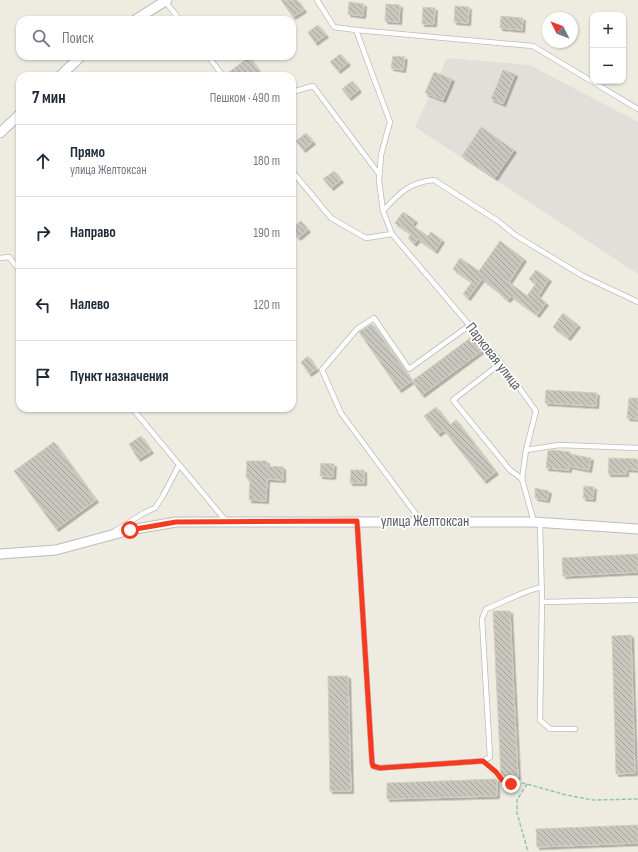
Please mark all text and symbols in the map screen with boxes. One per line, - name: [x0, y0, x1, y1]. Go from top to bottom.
- north arrow: [542, 12, 578, 48]
- map controls: [590, 12, 626, 84]
- button: +: [590, 12, 626, 48]
- search box: [16, 16, 296, 60]
- icon: search: [30, 27, 52, 49]
- text: Поиск: [62, 29, 94, 48]
- button: −: [590, 48, 626, 84]
- text: 7 мин: [32, 88, 66, 108]
- text: Пешком · 490 m: [210, 90, 280, 106]
- text: Прямо: [70, 143, 105, 162]
- icon: ahead: [32, 150, 54, 172]
- text: 180 m: [254, 153, 280, 169]
- text: улица Желтоксан: [70, 162, 147, 178]
- icon: right: [32, 222, 54, 244]
- text: Направо: [70, 223, 116, 242]
- text: 190 m: [253, 225, 280, 241]
- icon: left: [32, 294, 54, 316]
- text: Налево: [70, 295, 110, 314]
- text: 120 m: [254, 297, 280, 313]
- street label: Парковая улица: [461, 319, 526, 394]
- icon: arrive: [32, 366, 54, 388]
- text: Пункт назначения: [70, 367, 168, 386]
- street label: улица Желтоксан: [381, 512, 469, 531]
- route start: [121, 521, 139, 539]
- route end: [502, 775, 520, 793]

